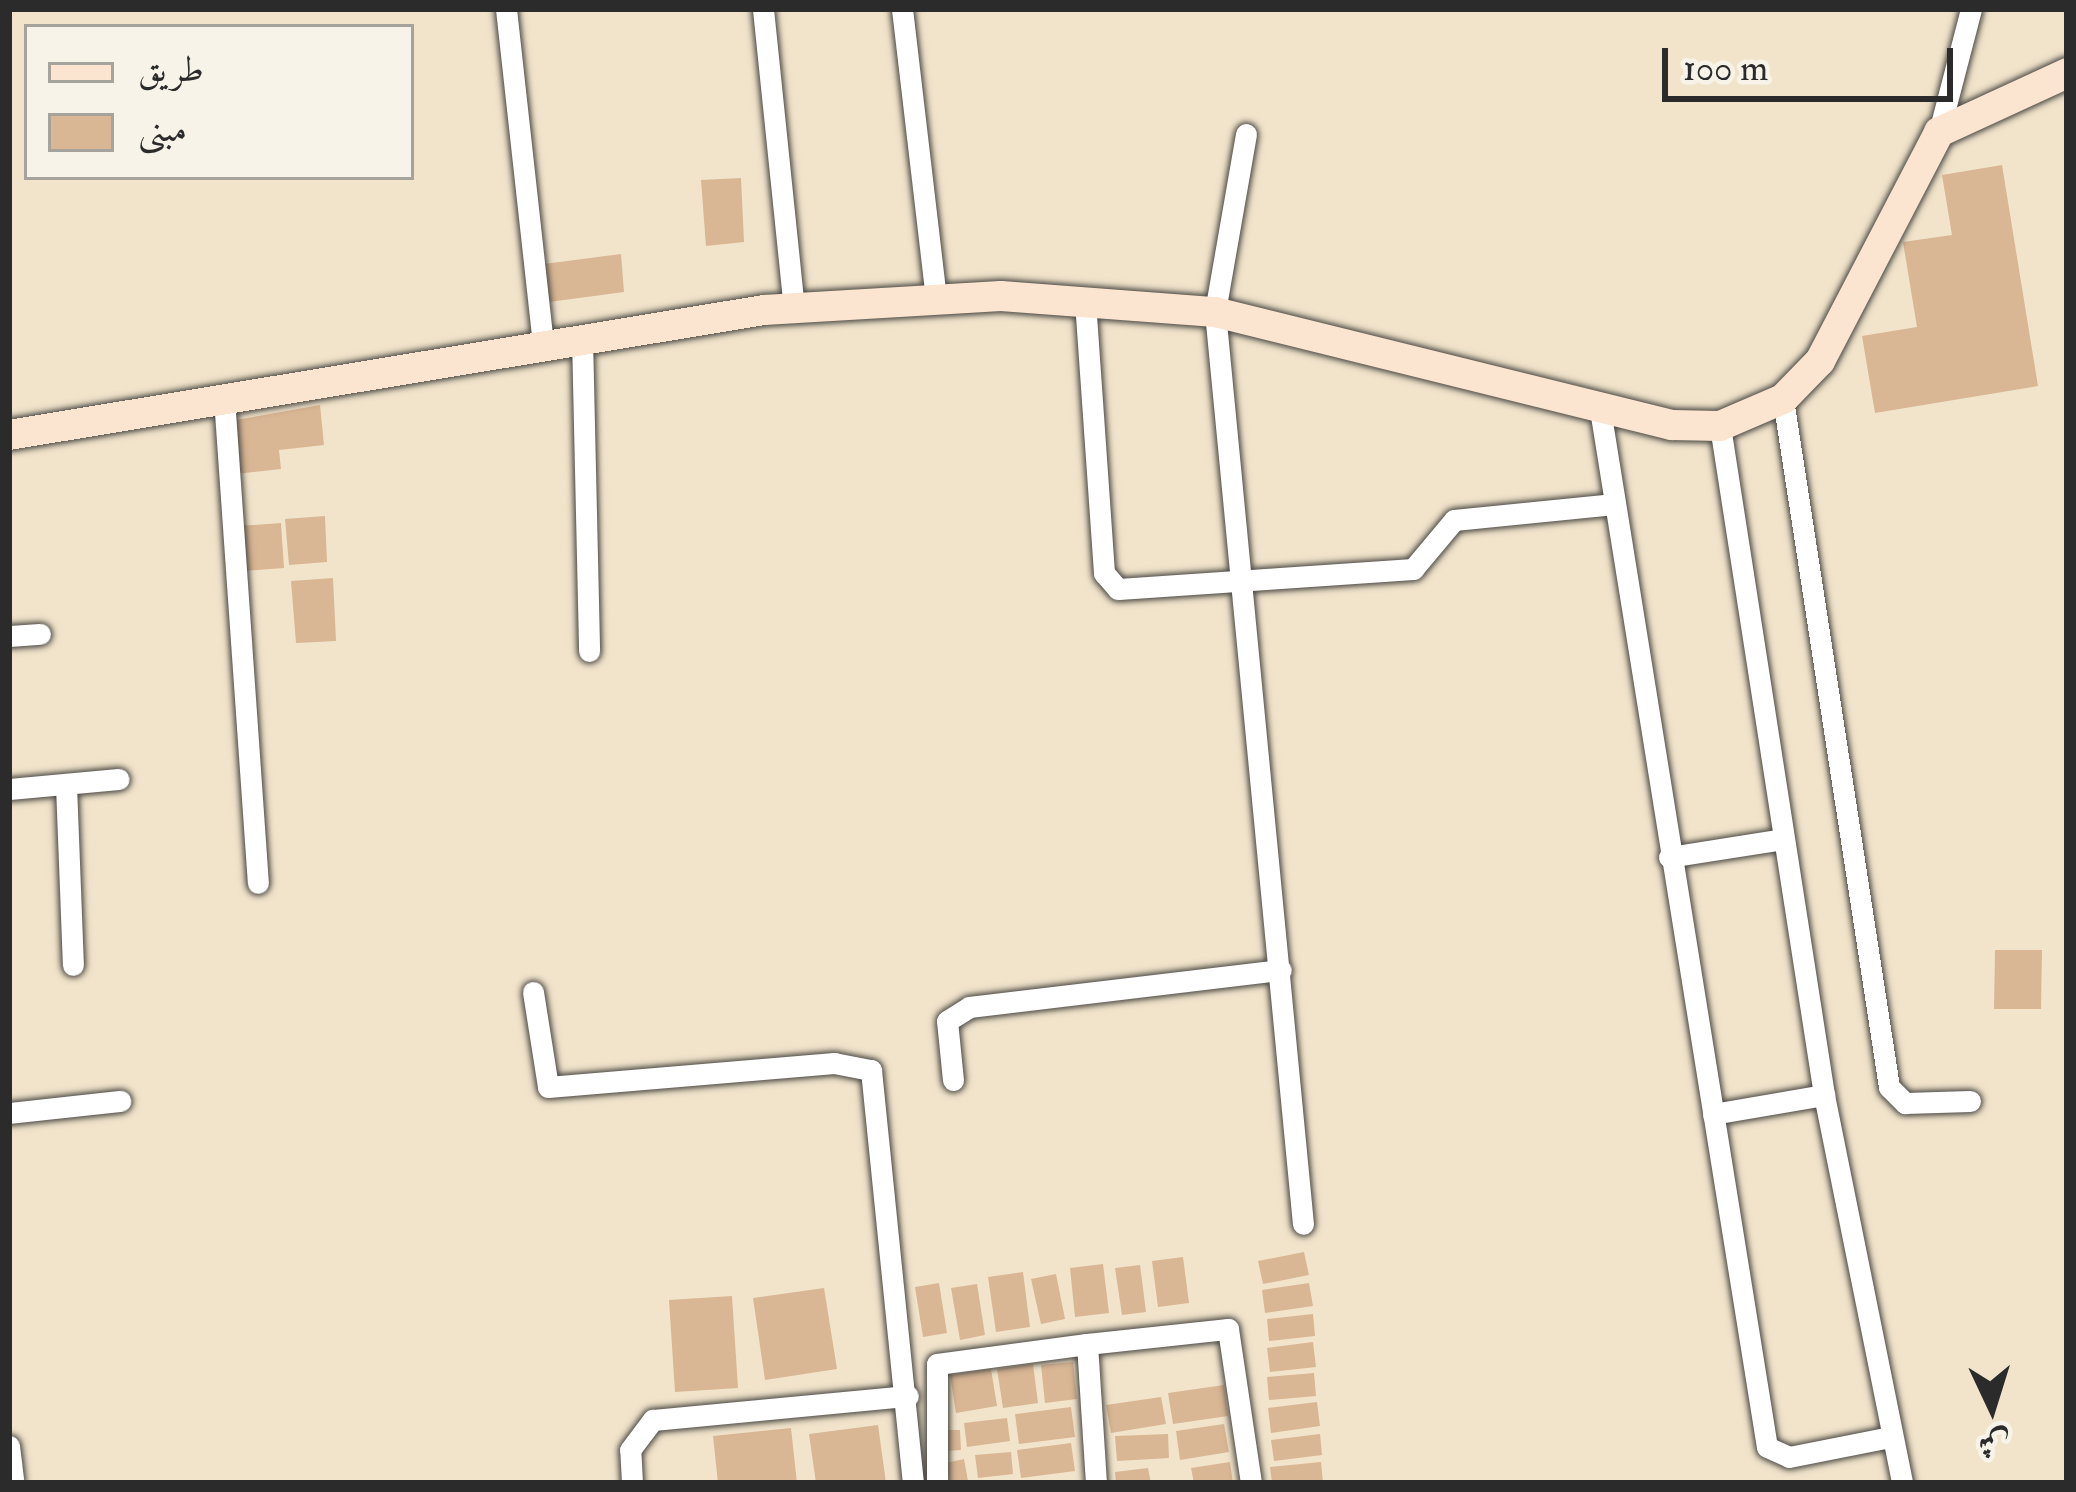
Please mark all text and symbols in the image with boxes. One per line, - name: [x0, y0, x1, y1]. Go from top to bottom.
- legend: [24, 24, 414, 180]
- scale bar: [1668, 24, 1959, 98]
- text: 100 m: [1683, 46, 1768, 91]
- text: طريق: [138, 47, 204, 92]
- text: مبنى: [138, 107, 187, 152]
- north arrow: [1932, 1348, 2052, 1468]
- text: ش: [1977, 1423, 2012, 1466]

